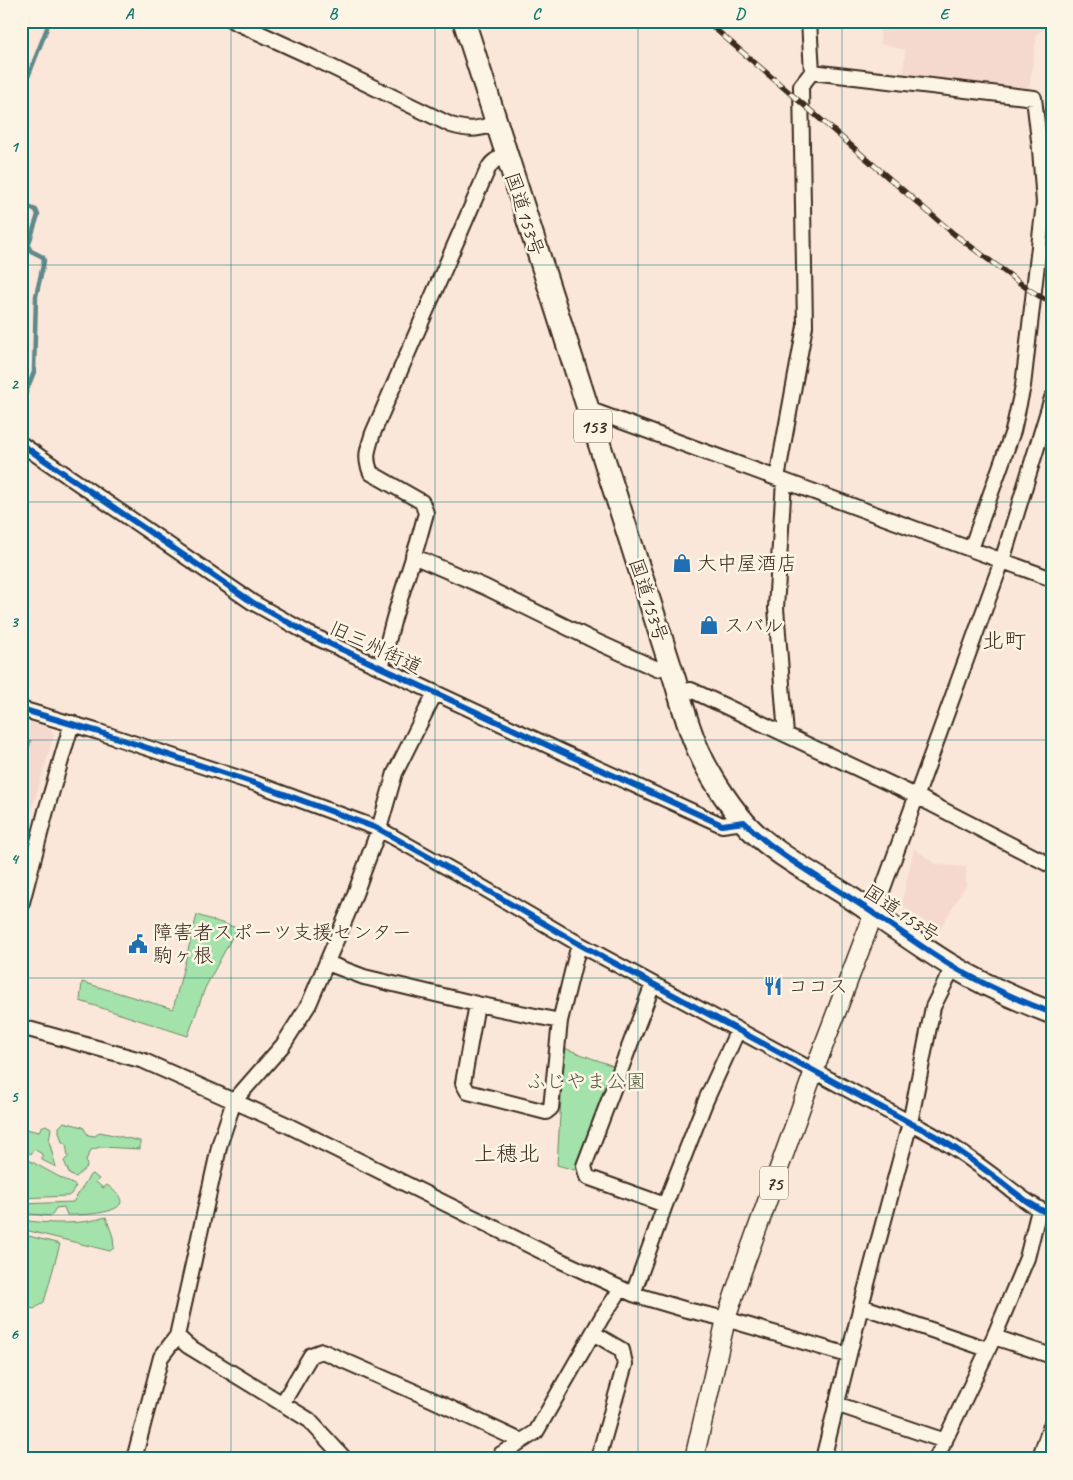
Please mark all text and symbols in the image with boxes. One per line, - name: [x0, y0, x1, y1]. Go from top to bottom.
- text: A: [125, 4, 135, 24]
- text: B: [329, 4, 339, 24]
- text: C: [532, 4, 542, 24]
- text: D: [735, 4, 746, 24]
- text: E: [940, 4, 951, 24]
- text: 1: [10, 137, 19, 157]
- street label: 国道153号: [499, 169, 550, 259]
- text: 2: [10, 374, 19, 394]
- road number: 153: [574, 410, 612, 442]
- place label: 大中屋酒店: [697, 551, 797, 576]
- shop icon: 大中屋酒店: [671, 552, 693, 574]
- street label: 国道153号: [623, 555, 674, 645]
- text: 3: [10, 612, 19, 632]
- place label: スバル: [724, 613, 784, 638]
- shop icon: スバル: [698, 614, 720, 636]
- street label: 旧三州街道: [325, 615, 426, 680]
- district label: 北町: [982, 627, 1026, 655]
- text: 4: [10, 849, 19, 869]
- street label: 国道153号: [859, 879, 945, 948]
- place label: 障害者スポーツ支援センター 駒ヶ根: [153, 920, 412, 968]
- public building icon: 障害者スポーツ支援センター 駒ヶ根: [127, 933, 149, 955]
- place label: ココス: [788, 974, 848, 999]
- restaurant icon: ココス: [762, 975, 784, 997]
- park label: ふじやま公園: [526, 1069, 646, 1094]
- text: 5: [11, 1087, 20, 1107]
- district label: 上穂北: [474, 1140, 540, 1168]
- road number: 75: [760, 1166, 788, 1200]
- text: 6: [10, 1324, 19, 1344]

